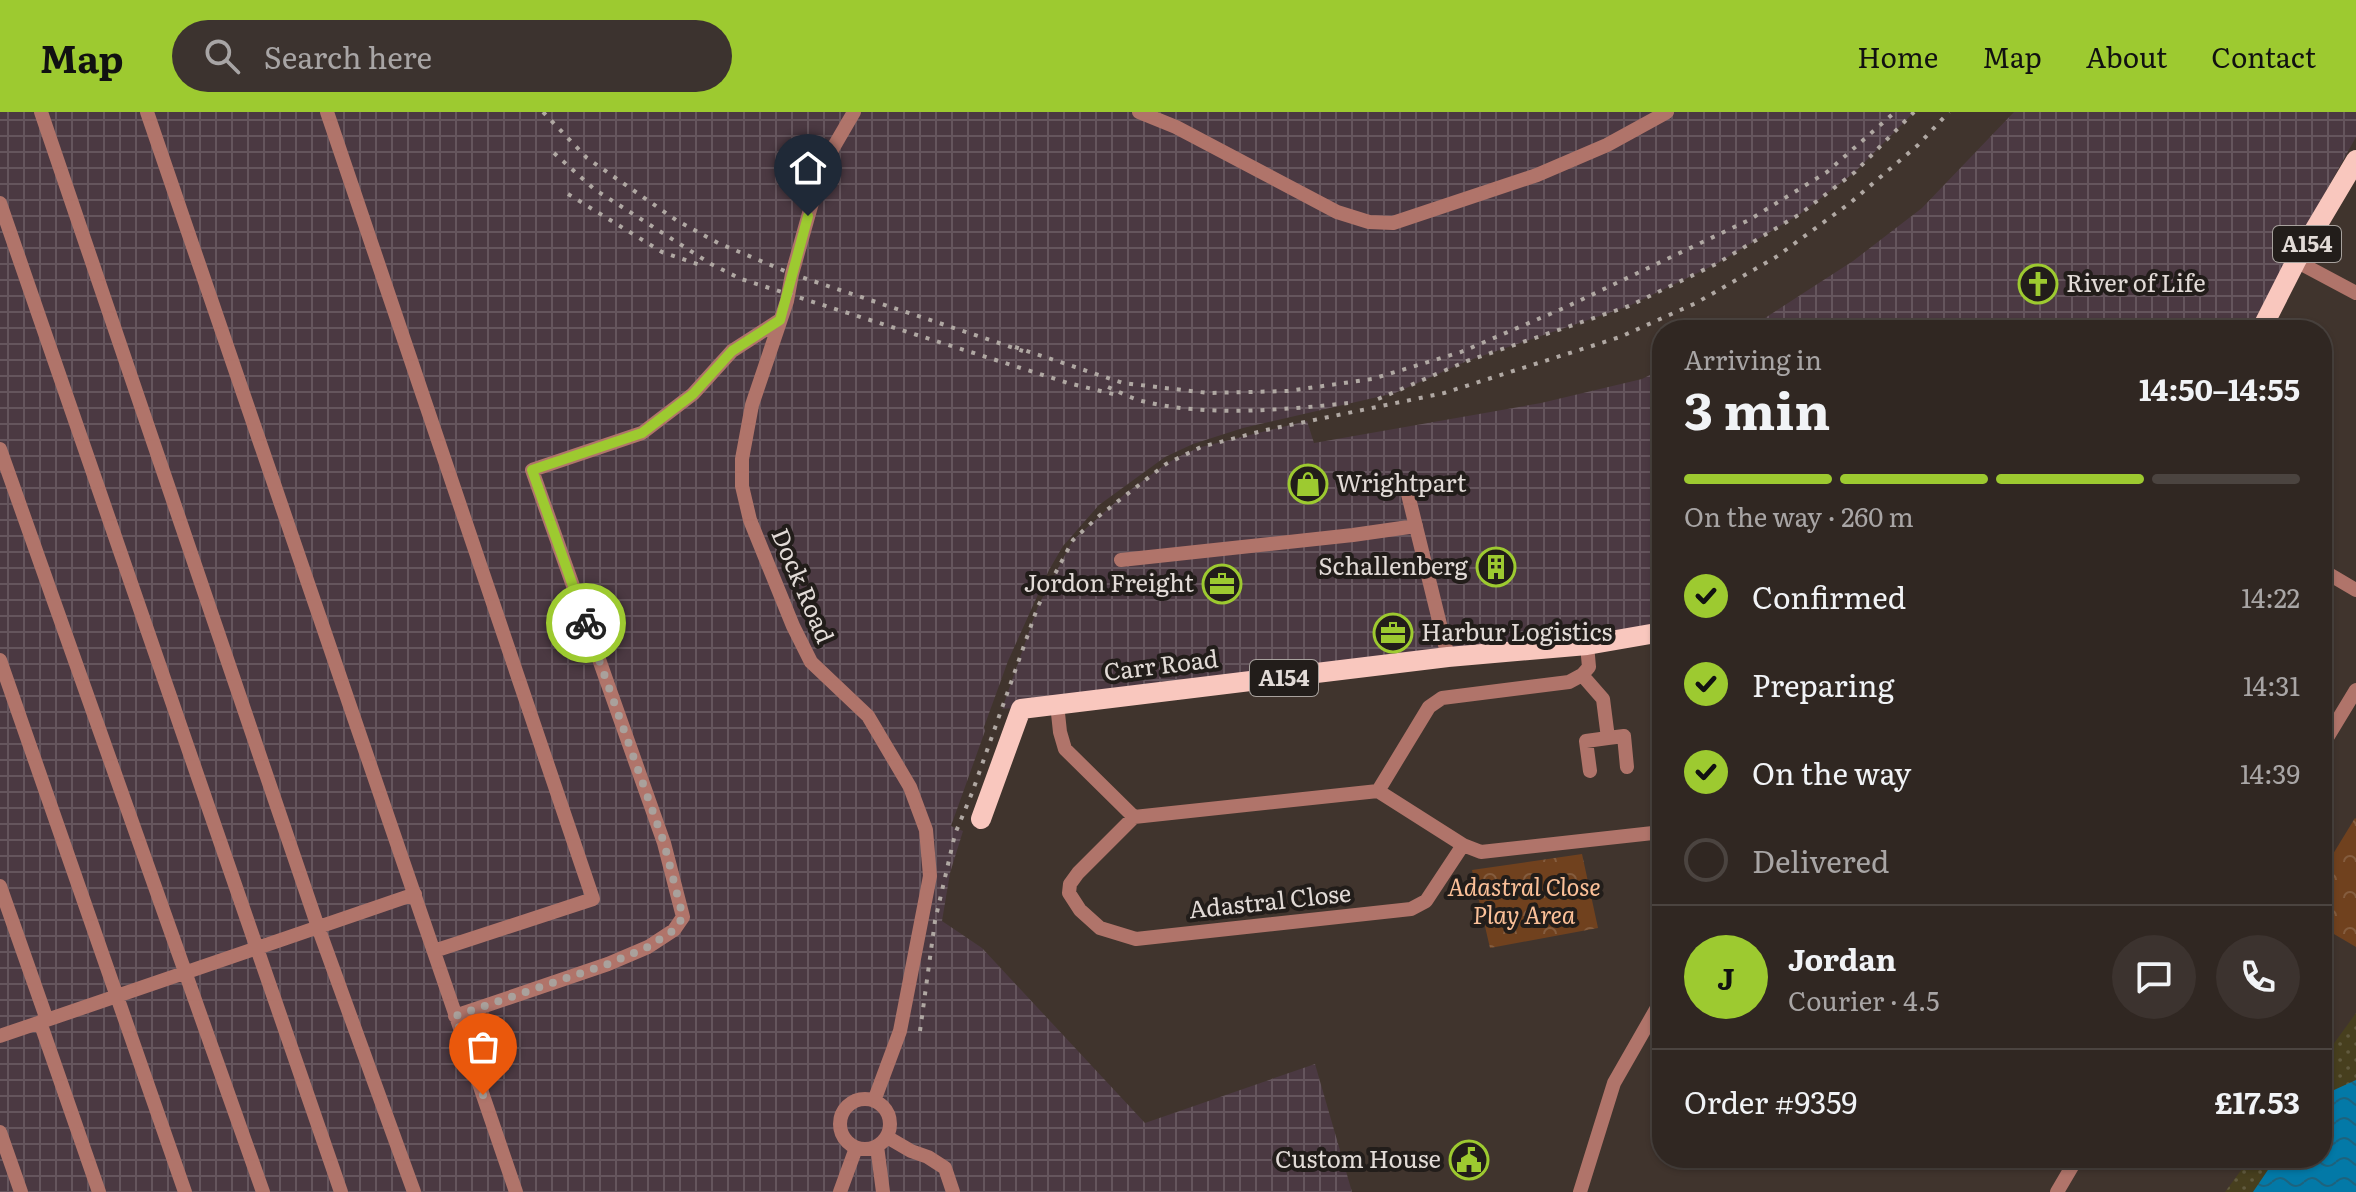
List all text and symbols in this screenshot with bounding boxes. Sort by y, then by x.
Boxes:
search box [172,20,732,92]
text: Map [40,28,124,85]
icon: search [200,34,244,78]
text: Search here [264,34,432,78]
text: Home [1857,35,1938,77]
text: Map [1982,35,2042,77]
text: About [2086,35,2167,77]
text: Contact [2211,35,2316,77]
pin [774,134,842,216]
icon: home [786,146,830,190]
road number: A154 [2273,226,2341,262]
church icon: River of Life [2017,263,2059,305]
place label: River of Life [2066,264,2206,299]
text: Arriving in [1684,339,1822,378]
text: 14:50–14:55 [2139,366,2300,410]
text: 3 min [1684,369,1830,446]
shop icon: Wrightpart [1287,463,1329,505]
place label: Wrightpart [1336,464,1467,499]
text: On the way · 260 m [1684,496,1914,535]
street label: Dock Road [764,522,844,648]
building icon: Schallenberg [1475,546,1517,588]
place label: Schallenberg [1318,547,1469,582]
office icon: Jordon Freight [1201,563,1243,605]
place label: Jordon Freight [1024,564,1194,599]
icon: check [1684,574,1728,618]
text: Confirmed [1752,574,1906,618]
text: 14:22 [2241,577,2300,616]
courier [546,583,626,663]
icon: bike [564,601,608,645]
office icon: Harbur Logistics [1372,612,1414,654]
place label: Harbur Logistics [1421,613,1613,648]
street label: Carr Road [1102,639,1220,688]
road number: A154 [1250,660,1318,696]
icon: check [1684,662,1728,706]
text: Preparing [1752,662,1894,706]
text: 14:31 [2243,665,2300,704]
icon: check [1684,750,1728,794]
text: On the way [1752,750,1911,794]
text: 14:39 [2240,753,2300,792]
text: Delivered [1752,838,1889,882]
park label: Adastral Close Play Area [1447,868,1601,931]
street label: Adastral Close [1187,874,1353,925]
button: chat [2112,935,2196,1019]
button: phone [2216,935,2300,1019]
text: Jordan [1788,936,1896,980]
text: J [1717,955,1735,999]
text: Courier · 4.5 [1788,980,1940,1019]
pin [449,1013,517,1095]
icon: bag [461,1025,505,1069]
text: Order #9359 [1684,1079,1857,1123]
text: £17.53 [2215,1079,2300,1123]
public building icon: Custom House [1448,1139,1490,1181]
place label: Custom House [1275,1140,1441,1175]

